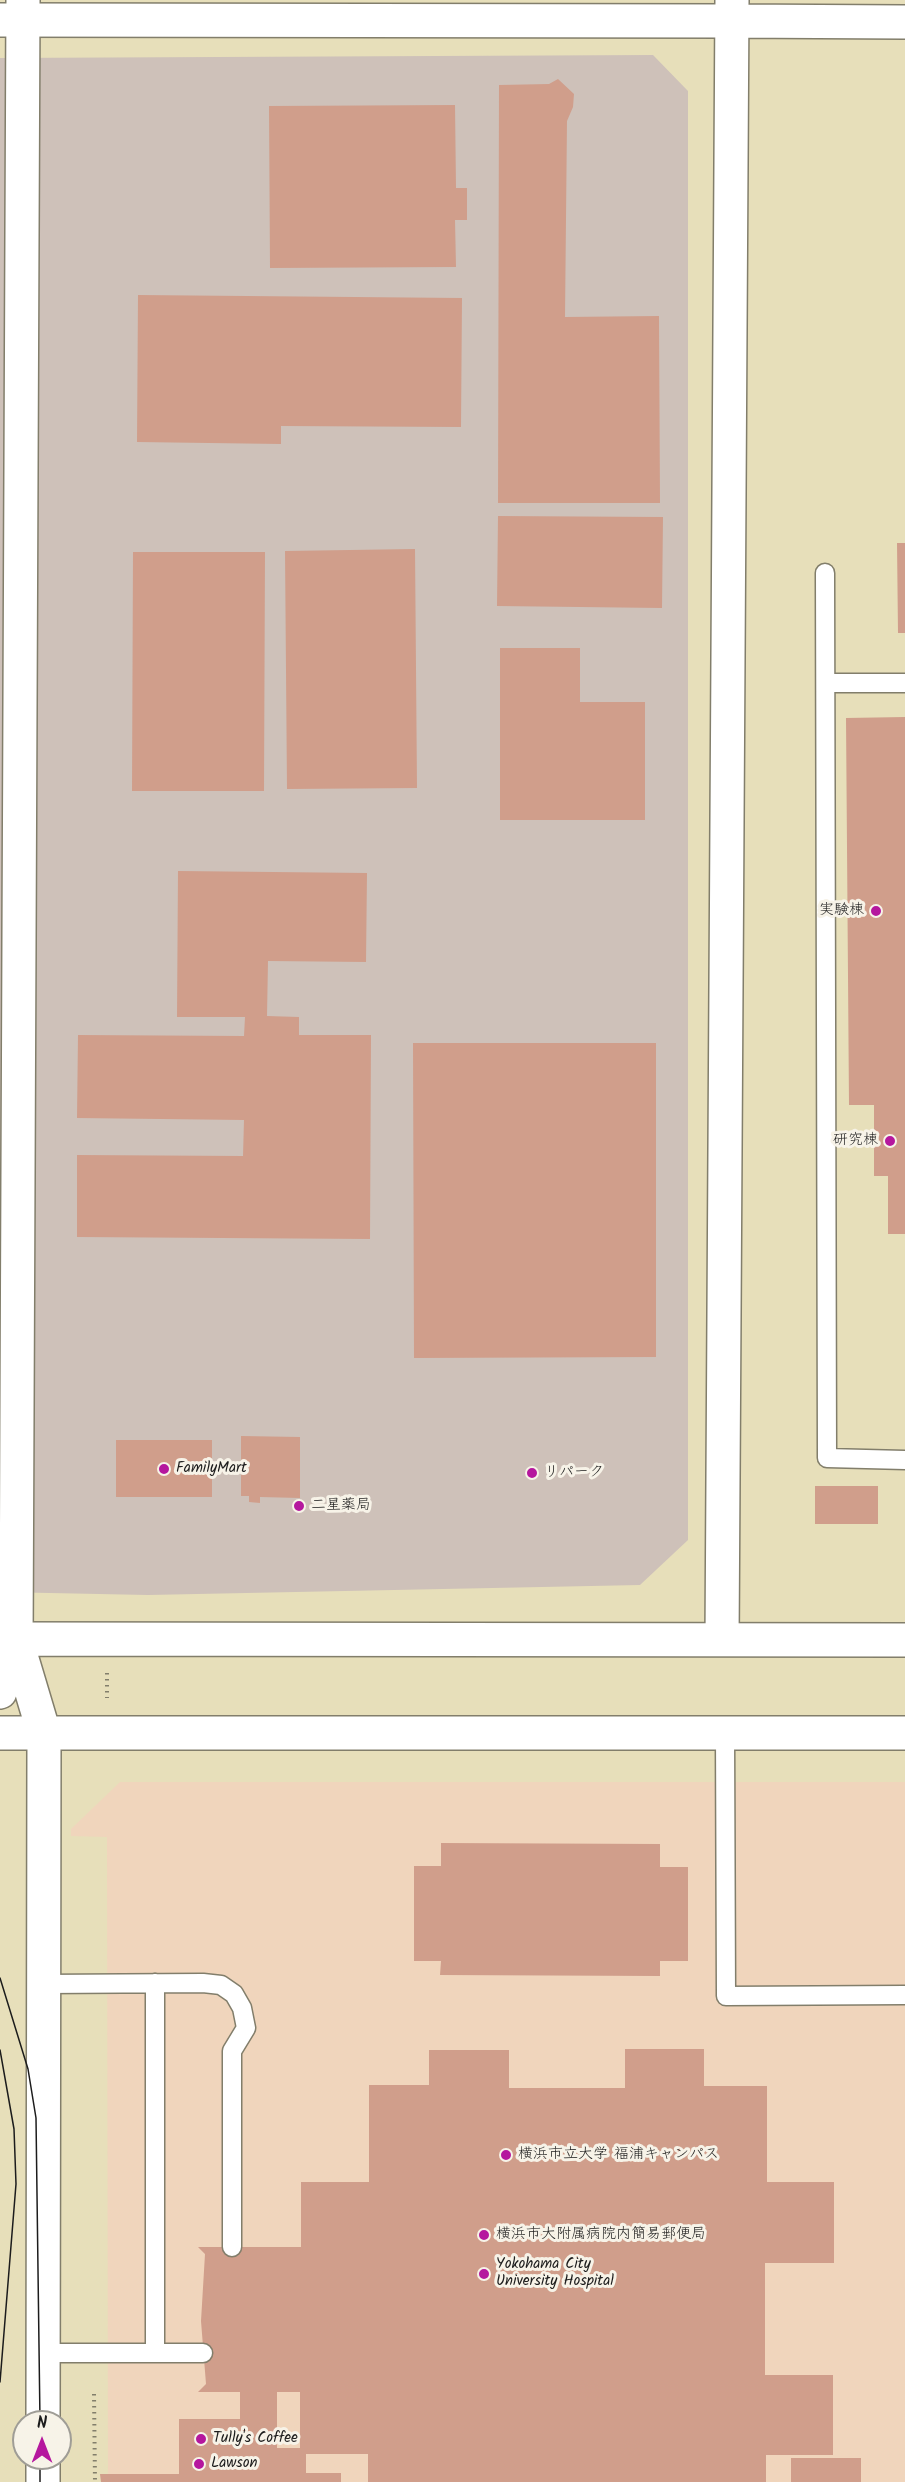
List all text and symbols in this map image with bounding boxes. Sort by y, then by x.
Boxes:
place label: 実験棟 [819,902,864,920]
marker: 実験棟 [869,904,883,918]
place label: 研究棟 [833,1132,878,1150]
marker: 研究棟 [883,1134,897,1148]
place label: FamilyMart [176,1460,247,1478]
marker: FamilyMart [157,1462,171,1476]
place label: リパーク [544,1464,604,1482]
marker: リパーク [525,1466,539,1480]
place label: 二星薬局 [311,1497,371,1515]
marker: 二星薬局 [292,1499,306,1513]
place label: 横浜市立大学 福浦キャンパス [518,2146,719,2164]
marker: 横浜市立大学 福浦キャンパス [499,2148,513,2162]
place label: 横浜市大附属病院内簡易郵便局 [496,2226,706,2244]
marker: 横浜市大附属病院内簡易郵便局 [477,2228,491,2242]
place label: Yokohama City University Hospital [496,2256,614,2291]
marker: Yokohama City University Hospital [477,2267,491,2281]
north arrow [12,2410,72,2470]
text: N [37,2411,47,2436]
place label: Tully's Coffee [213,2430,298,2448]
marker: Tully's Coffee [194,2432,208,2446]
place label: Lawson [211,2455,257,2473]
marker: Lawson [192,2457,206,2471]

